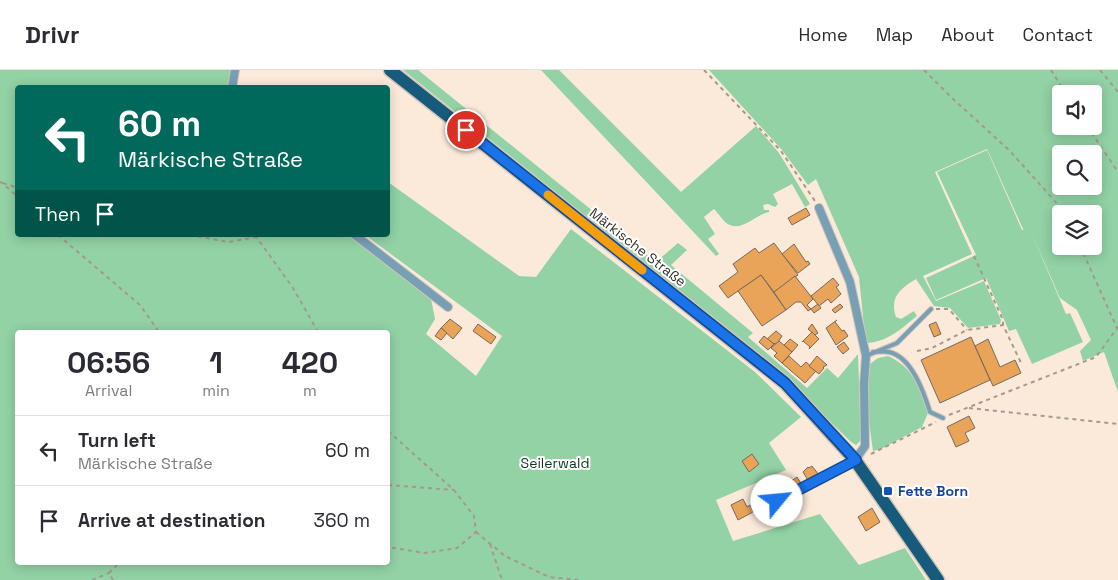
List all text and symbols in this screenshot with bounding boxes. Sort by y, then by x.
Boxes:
text: Drivr [25,19,80,50]
text: Home [799,23,848,46]
text: Map [876,23,913,46]
text: About [941,23,995,46]
text: Contact [1023,23,1093,46]
map controls [1052,85,1102,255]
button: sound [1052,85,1102,135]
text: 60 m [118,102,201,146]
icon: left [35,105,100,170]
pin [445,109,487,151]
icon: arrive [452,116,480,144]
text: Märkische Straße [118,145,303,173]
button: search [1052,145,1102,195]
icon: arrive [91,200,119,228]
text: Then [35,202,81,227]
street label: Märkische Straße [586,204,690,290]
button: layers [1052,205,1102,255]
text: 06:56 [67,343,150,382]
text: 1 [209,343,223,382]
text: 420 [282,343,338,382]
text: Arrival [85,380,132,401]
text: min [202,380,230,401]
text: m [303,380,317,401]
text: Turn left [78,428,156,453]
icon: left [35,437,63,465]
text: 60 m [325,438,370,463]
text: Märkische Straße [78,453,213,474]
park label: Seilerwald [521,454,589,472]
position arrow [750,474,802,526]
place label: Fette Born [898,482,968,500]
marker: Fette Born [882,485,894,497]
icon: arrive [35,507,63,535]
text: Arrive at destination [78,508,266,533]
text: 360 m [313,508,370,533]

